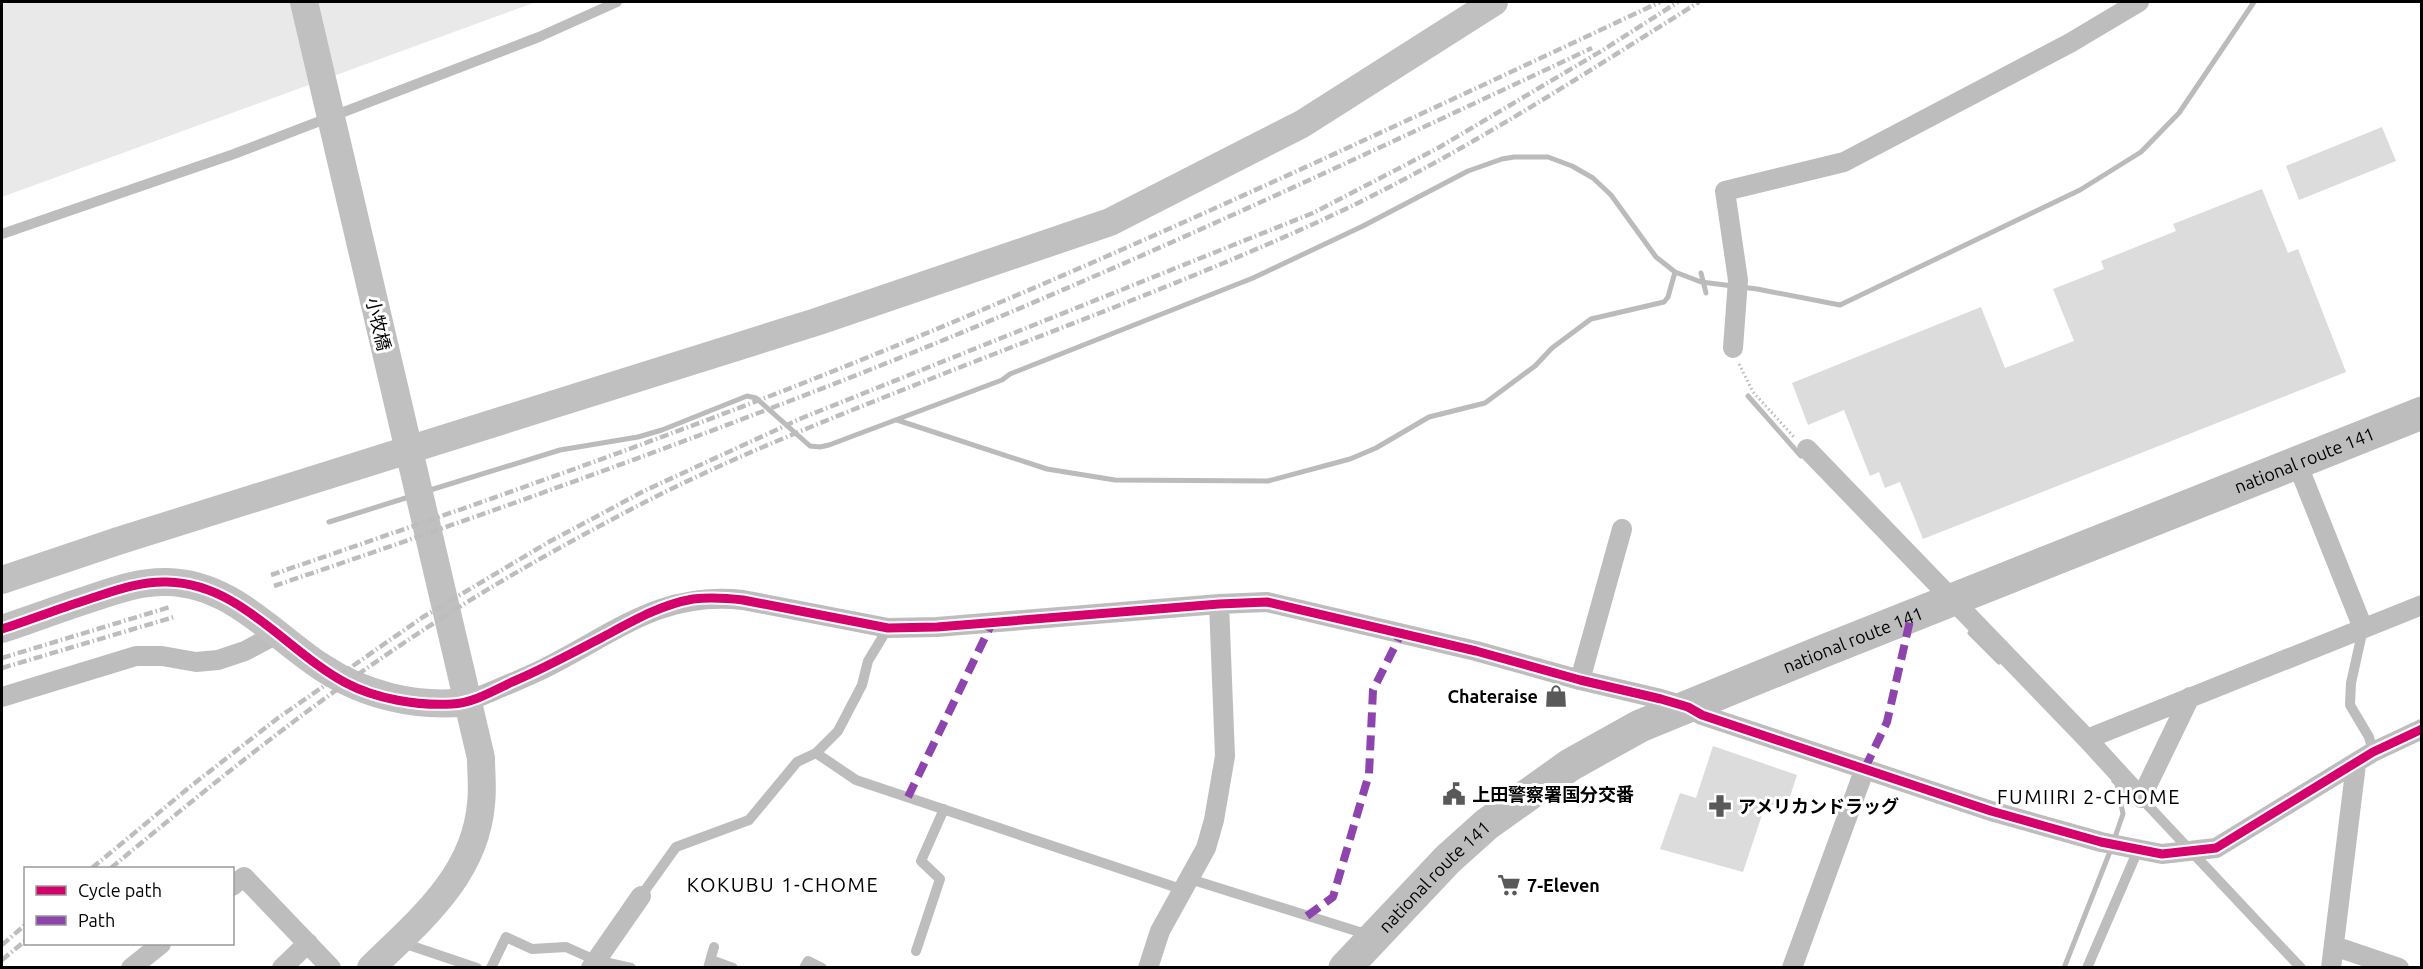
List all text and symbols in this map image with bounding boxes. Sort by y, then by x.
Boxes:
street label: 小牧橋 [363,295,395,353]
street label: national route 141 [2231,423,2377,497]
street label: national route 141 [1780,603,1926,677]
shop icon: Chateraise [1543,683,1569,709]
place label: Chateraise [1447,686,1538,706]
public building icon: 上田警察署国分交番 [1441,781,1467,807]
place label: 上田警察署国分交番 [1472,784,1634,804]
district label: FUMIIRI 2-CHOME [1997,785,2181,808]
pharmacy icon: アメリカンドラッグ [1707,793,1733,819]
place label: アメリカンドラッグ [1738,796,1899,816]
street label: national route 141 [1374,816,1494,936]
legend [24,867,234,945]
supermarket icon: 7-Eleven [1496,872,1522,898]
district label: KOKUBU 1-CHOME [687,873,879,896]
place label: 7-Eleven [1527,875,1600,895]
text: Cycle path [78,880,162,900]
text: Path [78,910,115,930]

